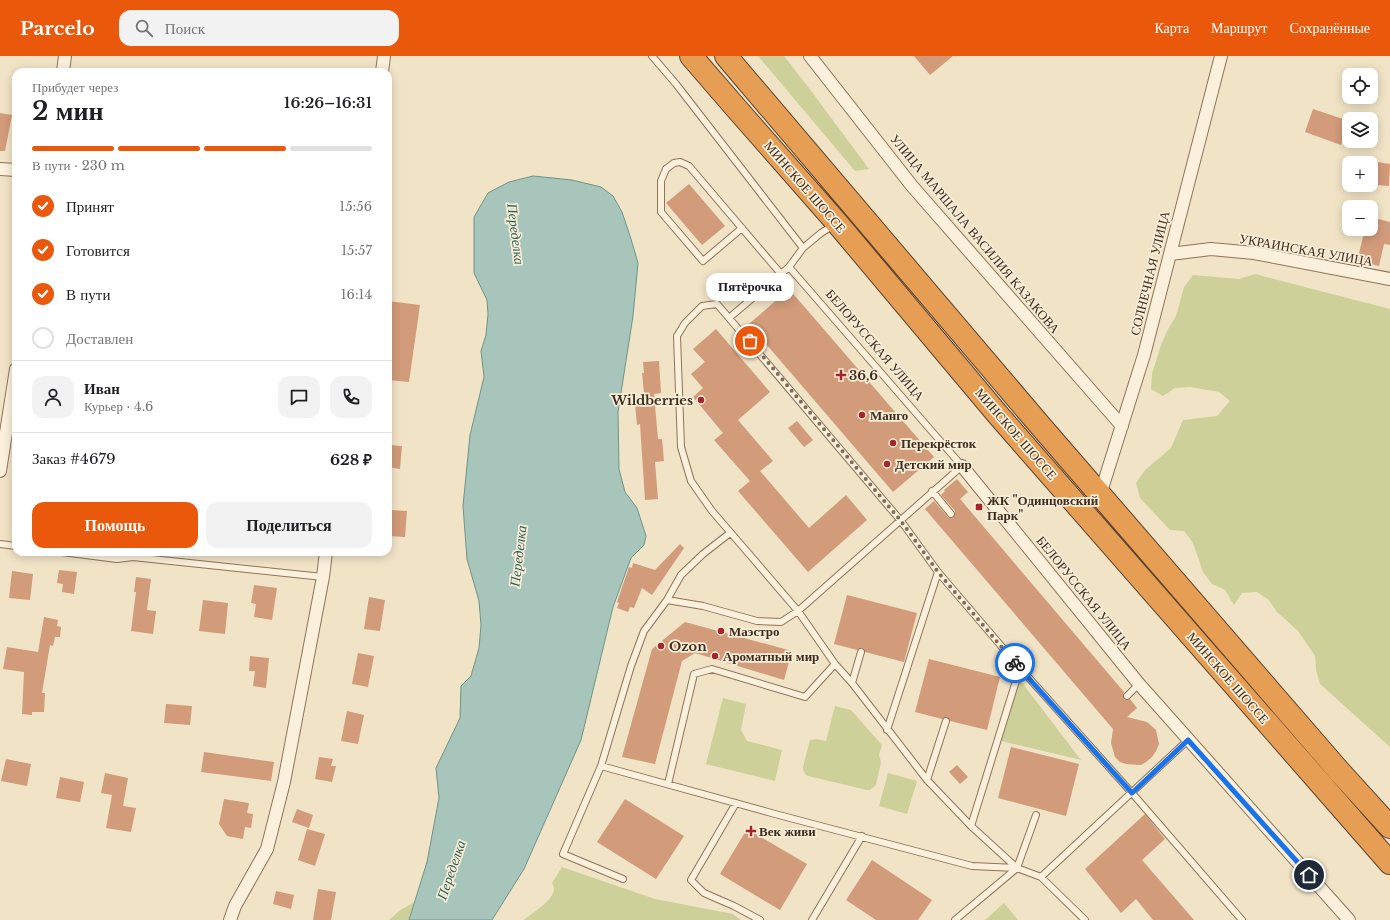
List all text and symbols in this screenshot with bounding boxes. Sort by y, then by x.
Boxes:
search box [119,10,399,46]
text: Parcelo [20,17,95,40]
icon: search [133,17,155,39]
text: Поиск [165,19,205,38]
text: Карта [1154,19,1189,37]
text: Маршрут [1211,19,1267,37]
text: Сохранённые [1289,19,1370,37]
map controls [1342,68,1378,236]
button: locate [1342,68,1378,104]
text: Прибудет через [32,79,118,96]
text: 16:26–16:31 [284,93,372,112]
text: 2 мин [32,95,103,127]
button: layers [1342,112,1378,148]
street label: УЛИЦА МАРШАЛА ВАСИЛИЯ КАЗАКОВА [887,131,1064,338]
street label: МИНСКОЕ ШОССЕ [760,138,850,237]
button: + [1342,156,1378,192]
text: В пути · 230 m [32,157,125,174]
icon: check [32,195,54,217]
text: Принят [66,197,114,216]
text: 15:56 [339,198,372,215]
button: − [1342,200,1378,236]
water label: Переделка [503,201,529,266]
street label: СОЛНЕЧНАЯ УЛИЦА [1126,208,1174,337]
street label: УКРАИНСКАЯ УЛИЦА [1238,230,1375,270]
icon: check [32,239,54,261]
text: Готовится [66,241,130,260]
text: 15:57 [341,242,372,259]
callout: Пятёрочка [706,273,794,301]
text: Пятёрочка [718,278,782,295]
icon: check [32,283,54,305]
text: В пути [66,285,110,304]
text: 16:14 [341,286,372,303]
street label: БЕЛОРУССКАЯ УЛИЦА [822,286,928,405]
pin [733,324,767,358]
text: Доставлен [66,329,133,348]
icon: bag [739,330,761,352]
place label: 36,6 [849,367,878,384]
marker: 36,6 [836,370,846,380]
button: person [32,376,74,418]
button: chat [278,376,320,418]
button: phone [330,376,372,418]
text: Иван [84,379,120,398]
street label: МИНСКОЕ ШОССЕ [971,385,1061,484]
place label: Wildberries [610,392,693,409]
marker: Wildberries [696,395,706,405]
text: Курьер · 4.6 [84,398,153,415]
place label: Манго [870,407,908,424]
marker: Манго [857,410,867,420]
place label: Перекрёсток [901,435,977,452]
marker: Перекрёсток [888,438,898,448]
text: Заказ #4679 [32,449,116,468]
text: 628 ₽ [330,450,372,469]
place label: Детский мир [895,456,972,473]
marker: Детский мир [882,459,892,469]
place label: ЖК "Одинцовский Парк" [987,492,1099,524]
button: Помощь [32,502,198,548]
button: Поделиться [206,502,372,548]
marker: ЖК "Одинцовский Парк" [974,502,984,512]
water label: Переделка [505,524,531,589]
street label: БЕЛОРУССКАЯ УЛИЦА [1033,532,1136,654]
place label: Маэстро [729,623,779,640]
marker: Маэстро [716,626,726,636]
street label: МИНСКОЕ ШОССЕ [1183,629,1273,728]
place label: Ozon [669,638,707,655]
marker: Ozon [656,641,666,651]
courier [995,643,1035,683]
place label: Ароматный мир [723,648,819,665]
marker: Ароматный мир [710,651,720,661]
icon: bike [1004,652,1026,674]
place label: Век живи [759,823,816,840]
marker: Век живи [746,826,756,836]
water label: Переделка [432,838,470,903]
pin [1292,858,1326,892]
icon: home [1298,864,1320,886]

